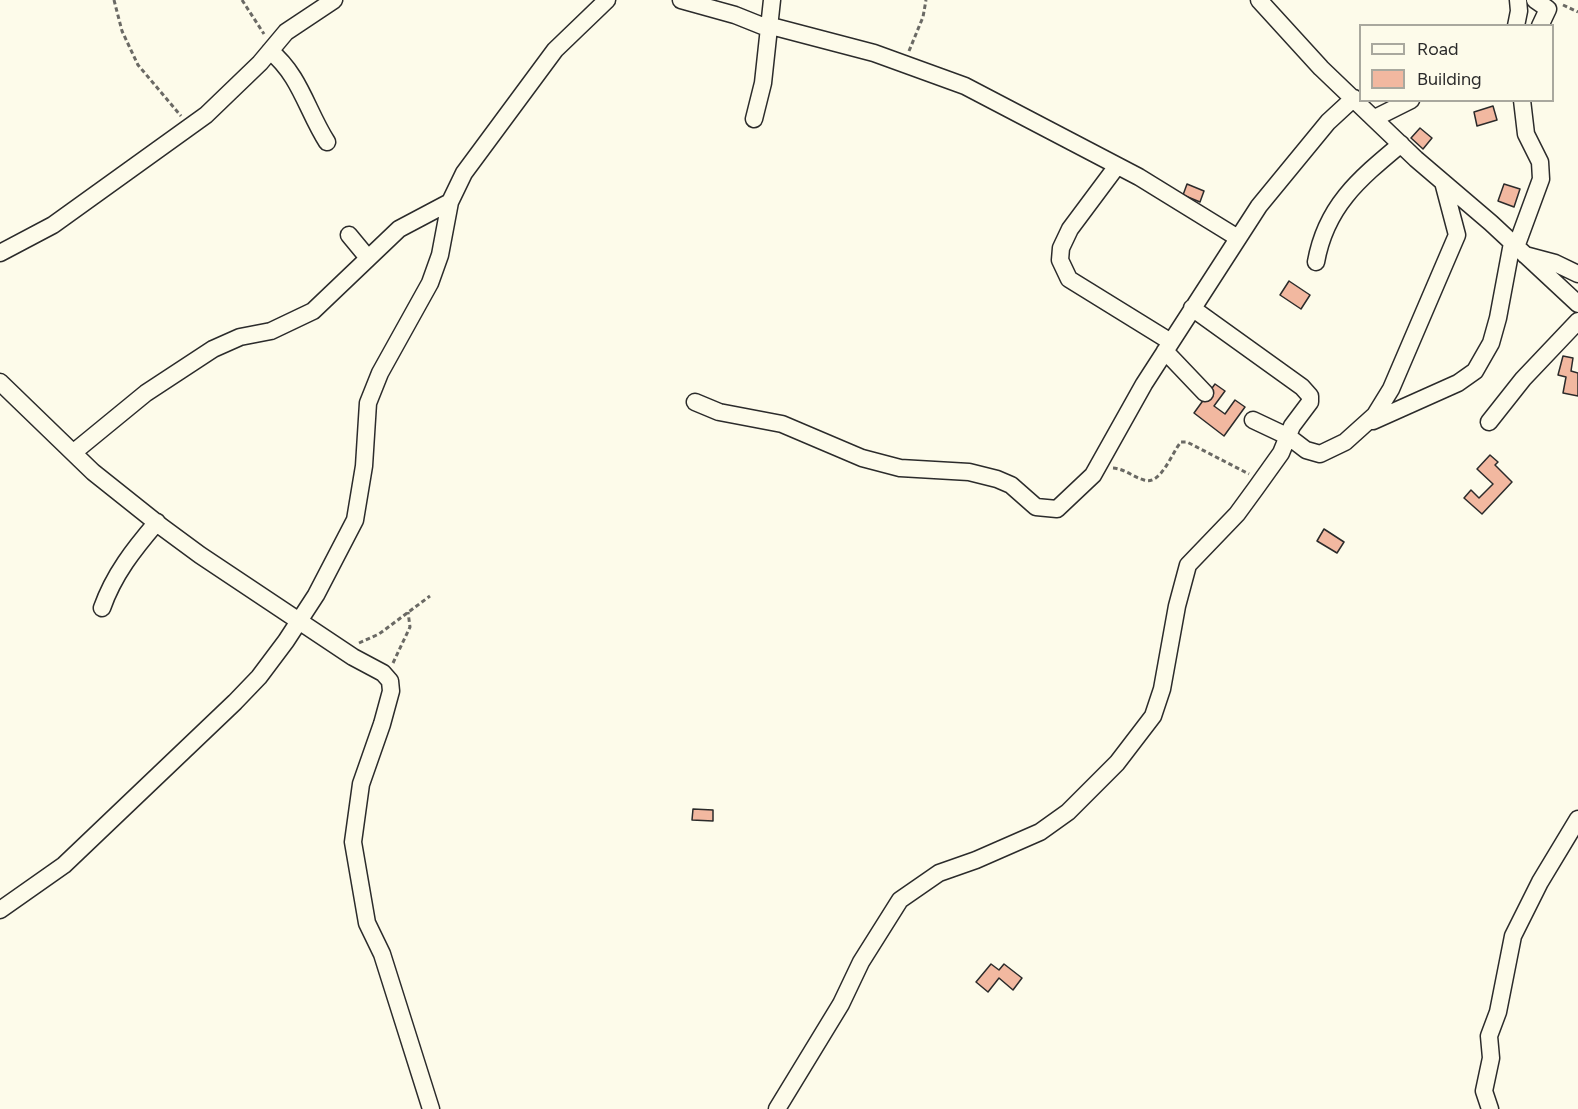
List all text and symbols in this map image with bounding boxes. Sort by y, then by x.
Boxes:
legend [1359,24,1554,102]
text: Road [1417,38,1458,60]
text: Building [1417,68,1482,90]

